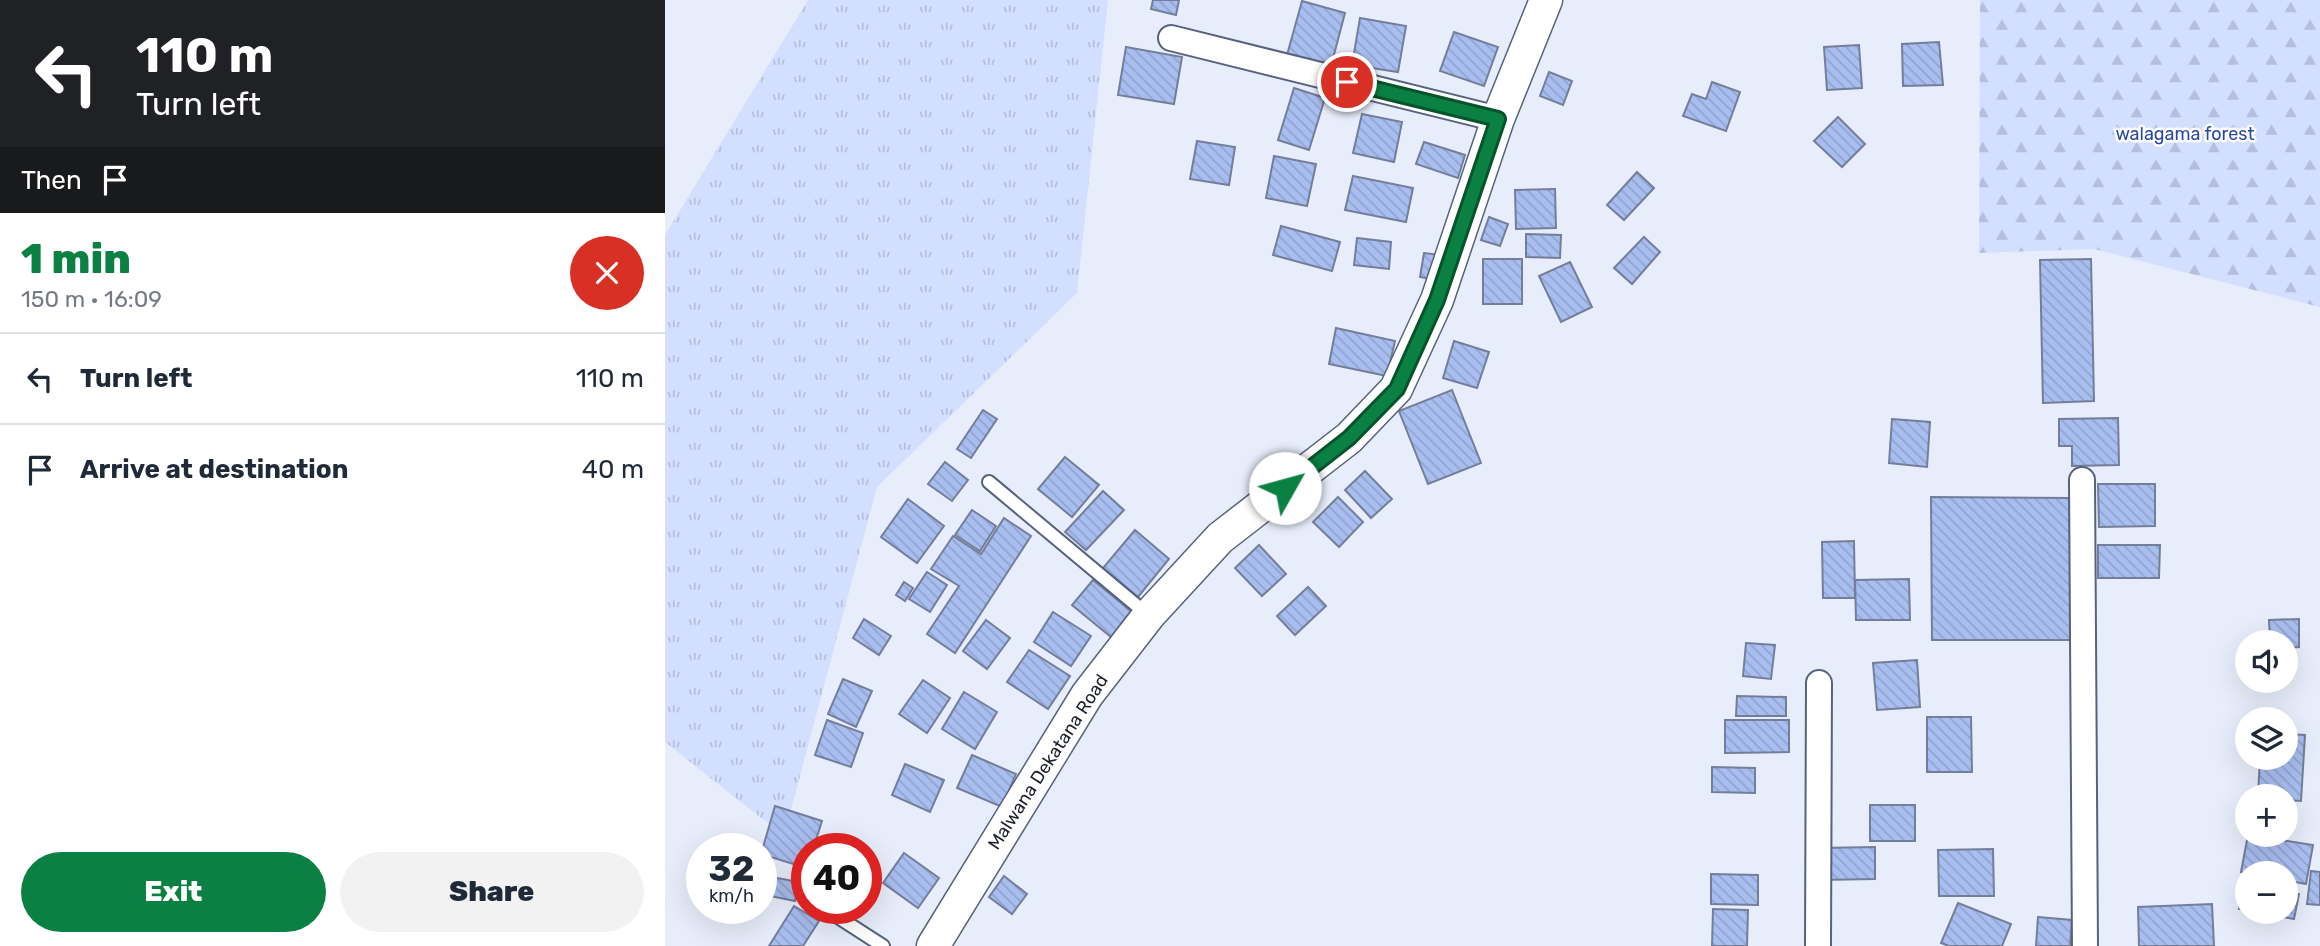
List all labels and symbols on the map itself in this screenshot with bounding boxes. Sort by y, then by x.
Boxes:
pin [1317,52,1377,112]
park label: walagama forest [2115,123,2255,145]
position arrow [1248,451,1322,525]
street label: Malwana Dekatana Road [983,670,1113,854]
speed limit sign: 40 [791,833,882,924]

